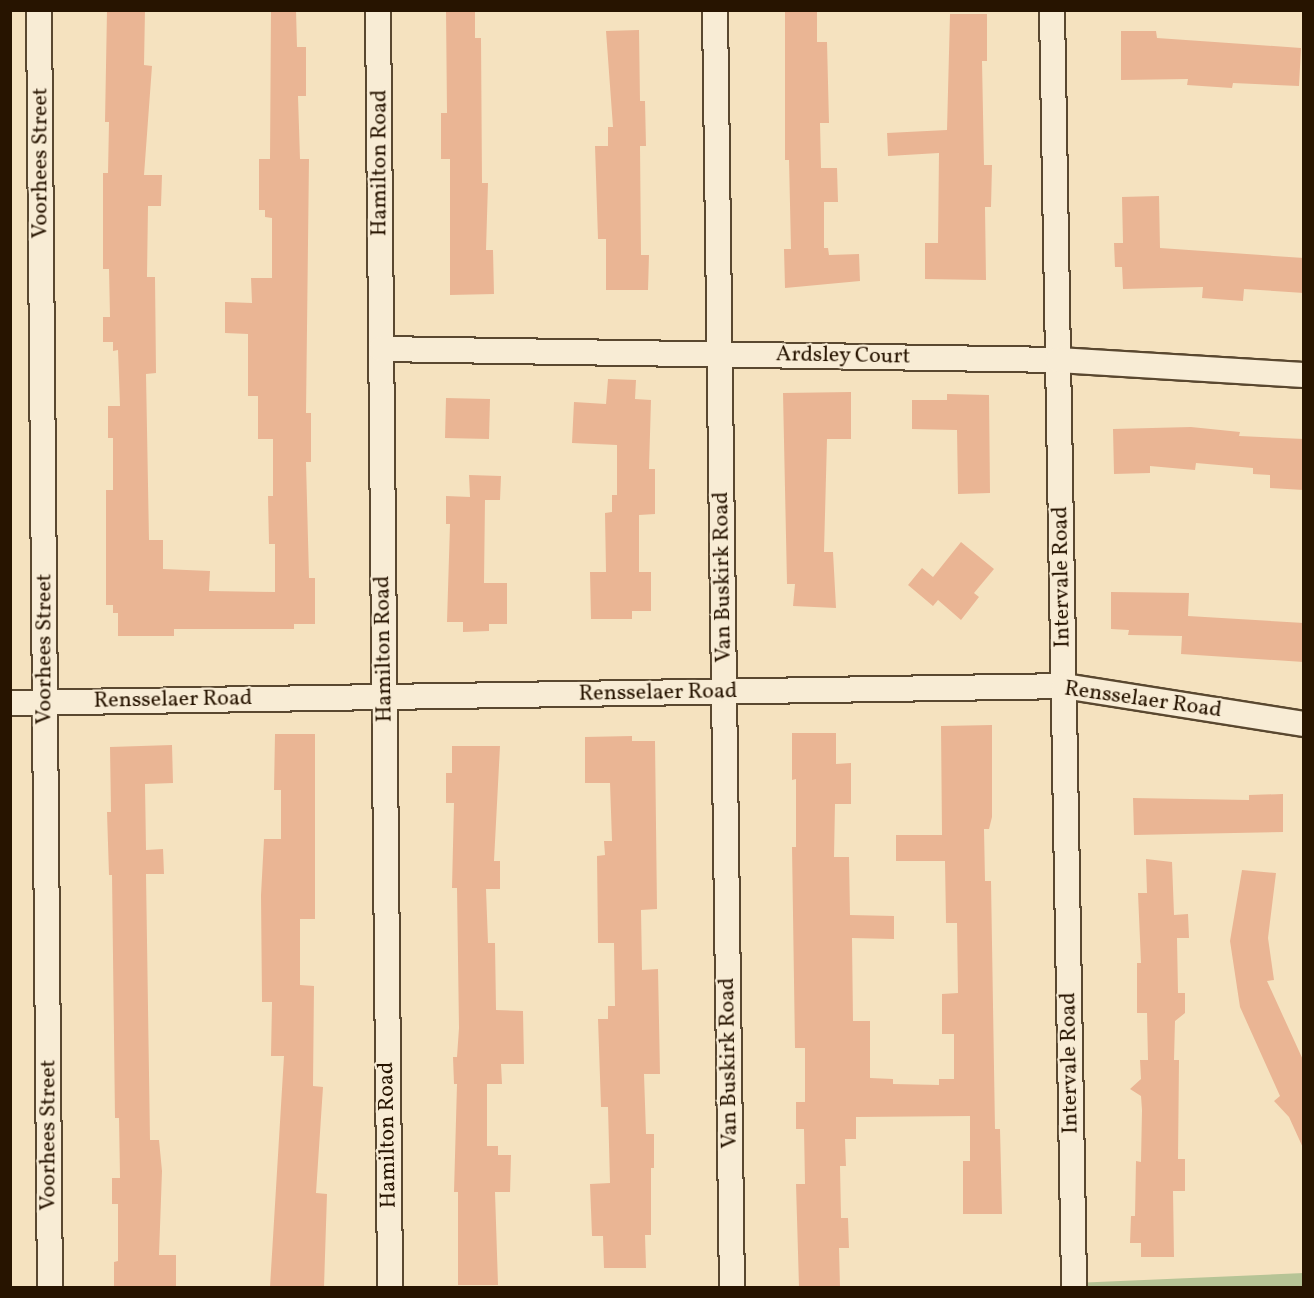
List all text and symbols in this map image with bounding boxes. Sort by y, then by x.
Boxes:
street label: Voorhees Street [28,87,54,239]
street label: Hamilton Road [367,90,393,236]
street label: Ardsley Court [775,342,911,370]
street label: Van Buskirk Road [708,491,738,663]
street label: Intervale Road [1048,506,1076,648]
street label: Voorhees Street [32,573,58,725]
street label: Hamilton Road [370,575,398,723]
street label: Rensselaer Road [1063,676,1223,724]
street label: Rensselaer Road [578,678,738,708]
street label: Rensselaer Road [93,685,253,715]
street label: Van Buskirk Road [714,977,744,1149]
street label: Intervale Road [1056,992,1084,1134]
street label: Voorhees Street [36,1059,62,1211]
street label: Hamilton Road [374,1061,402,1209]

